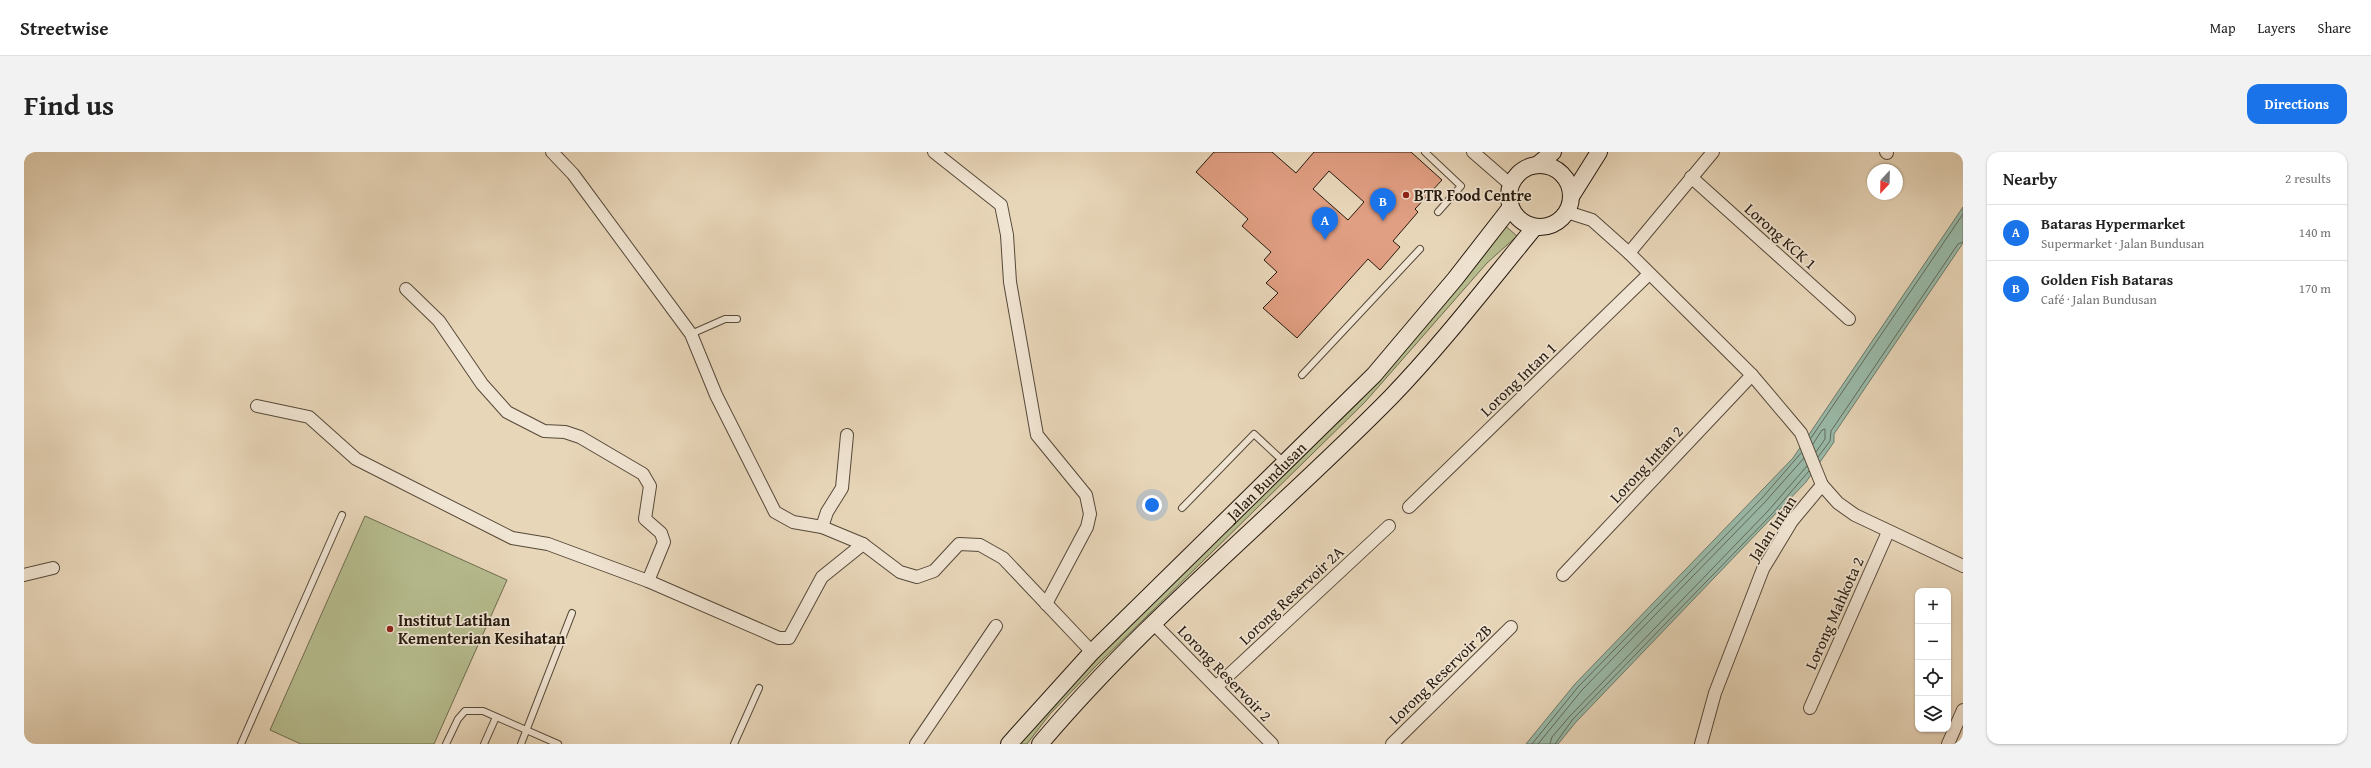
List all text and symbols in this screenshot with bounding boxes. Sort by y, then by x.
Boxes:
text: Streetwise [20,14,109,42]
text: Map [2210,18,2236,38]
text: Layers [2258,18,2296,38]
text: Share [2318,18,2351,38]
text: Find us [24,84,114,125]
button: Directions [2247,84,2347,124]
north arrow [1867,164,1903,200]
text: Nearby [2003,166,2057,191]
text: 2 results [2285,169,2331,188]
place label: BTR Food Centre [1414,183,1532,207]
pin: B [1370,188,1396,221]
marker: BTR Food Centre [1401,190,1411,200]
street label: Lorong KCK 1 [1740,197,1822,275]
pin: A [1312,207,1338,240]
text: Bataras Hypermarket [2041,213,2185,234]
text: A [2012,223,2020,242]
text: 140 m [2299,223,2331,242]
text: Supermarket · Jalan Bundusan [2041,234,2204,253]
text: Golden Fish Bataras [2041,269,2173,290]
text: B [2012,279,2020,298]
text: 170 m [2299,279,2331,298]
text: Café · Jalan Bundusan [2041,290,2157,309]
street label: Lorong Intan 1 [1474,336,1562,422]
street label: Lorong Intan 2 [1604,420,1688,508]
street label: Jalan Bundusan [1219,436,1312,527]
street label: Jalan Intan [1741,491,1802,567]
your location [1142,495,1162,515]
street label: Lorong Reservoir 2A [1233,540,1349,650]
street label: Lorong Mahkota 2 [1798,553,1870,673]
map controls [1915,588,1951,732]
button: + [1915,588,1951,624]
place label: Institut Latihan Kementerian Kesihatan [398,608,566,650]
street label: Lorong Reservoir 2B [1383,618,1497,730]
street label: Lorong Reservoir 2 [1173,619,1277,727]
marker: Institut Latihan Kementerian Kesihatan [385,624,395,634]
button: − [1915,624,1951,660]
button: locate [1915,660,1951,696]
button: layers [1915,696,1951,732]

